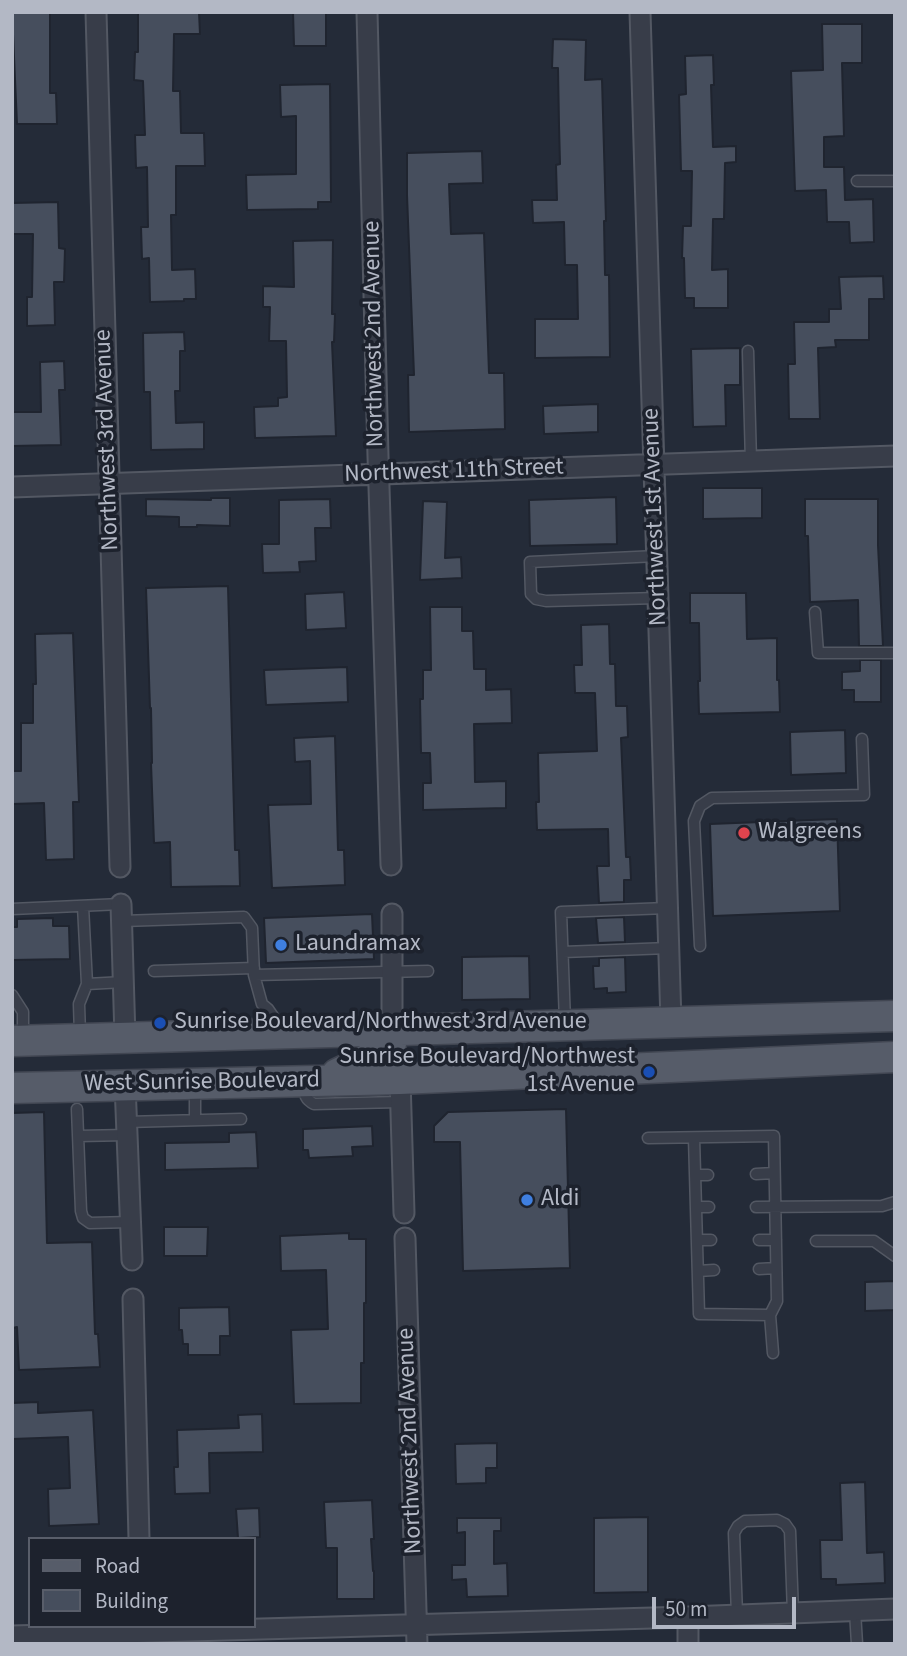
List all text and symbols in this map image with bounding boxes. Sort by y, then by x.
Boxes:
street label: Northwest 2nd Avenue [359,220,391,448]
street label: Northwest 3rd Avenue [90,329,126,551]
street label: Northwest 1st Avenue [638,408,674,626]
street label: Northwest 11th Street [344,454,564,490]
place label: Walgreens [758,819,862,847]
marker: Walgreens [736,825,752,841]
place label: Laundramax [295,931,421,959]
marker: Laundramax [273,937,289,953]
place label: Sunrise Boulevard/Northwest 3rd Avenue [174,1009,587,1037]
marker: Sunrise Boulevard/Northwest 3rd Avenue [152,1015,168,1031]
place label: Sunrise Boulevard/Northwest 1st Avenue [339,1044,635,1100]
marker: Sunrise Boulevard/Northwest 1st Avenue [641,1064,657,1080]
street label: West Sunrise Boulevard [84,1067,320,1099]
place label: Aldi [541,1186,579,1214]
marker: Aldi [519,1192,535,1208]
street label: Northwest 2nd Avenue [393,1327,429,1555]
legend [28,1537,256,1628]
text: Road [95,1551,140,1581]
scale bar [655,1582,799,1626]
text: Building [95,1586,168,1616]
text: 50 m [665,1594,707,1624]

